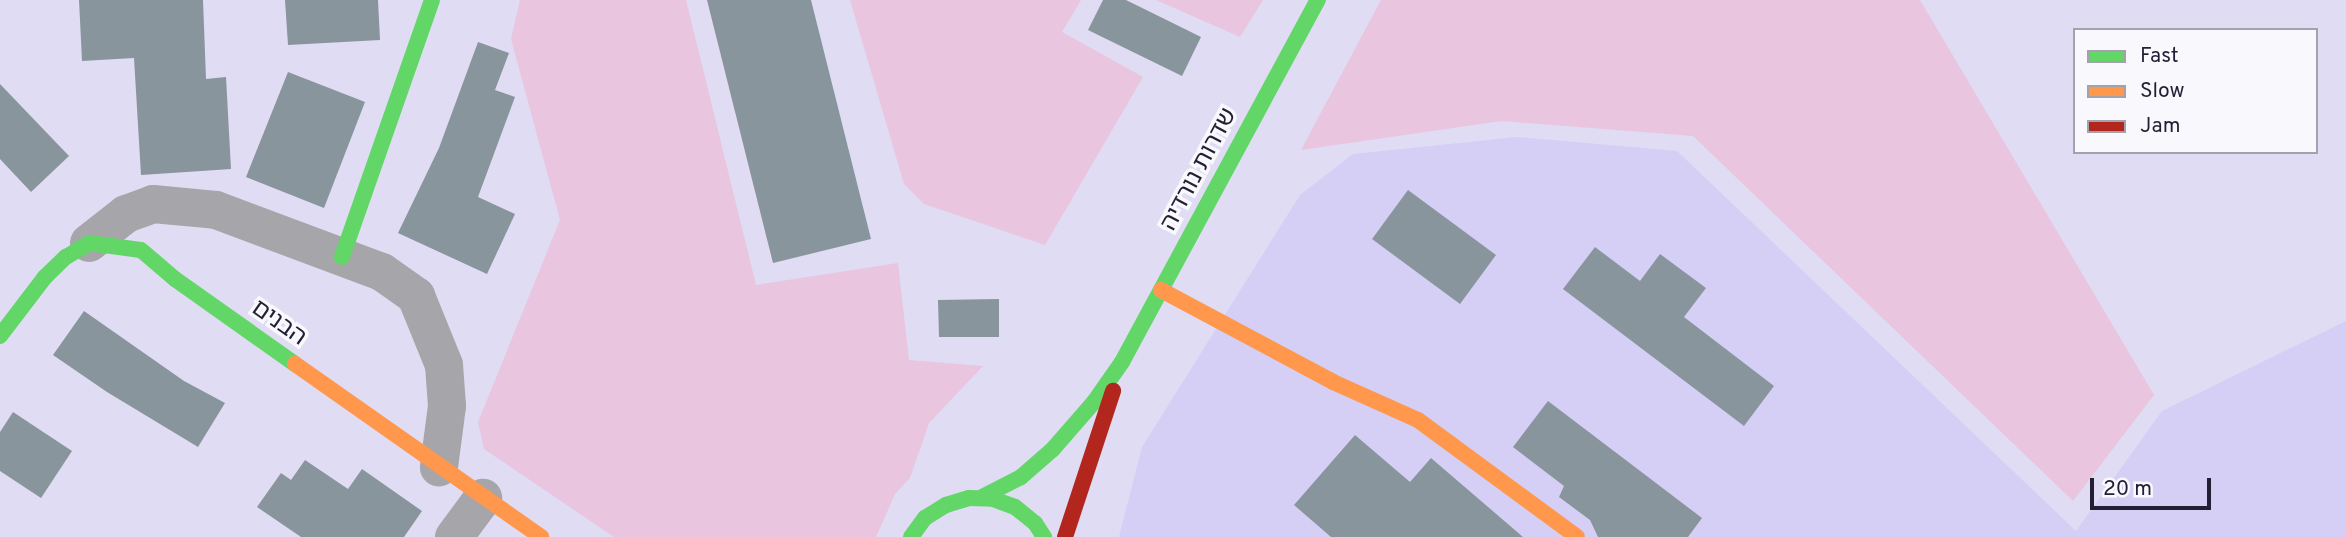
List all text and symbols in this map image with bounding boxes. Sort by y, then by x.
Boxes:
legend [2073,28,2318,154]
text: Fast [2140,43,2179,70]
text: Slow [2140,78,2185,105]
street label: שדרות נורדיה [1156,104,1244,236]
text: Jam [2140,113,2181,140]
street label: הבנים [245,295,311,353]
scale bar [2094,463,2215,507]
text: 20 m [2103,476,2152,503]

